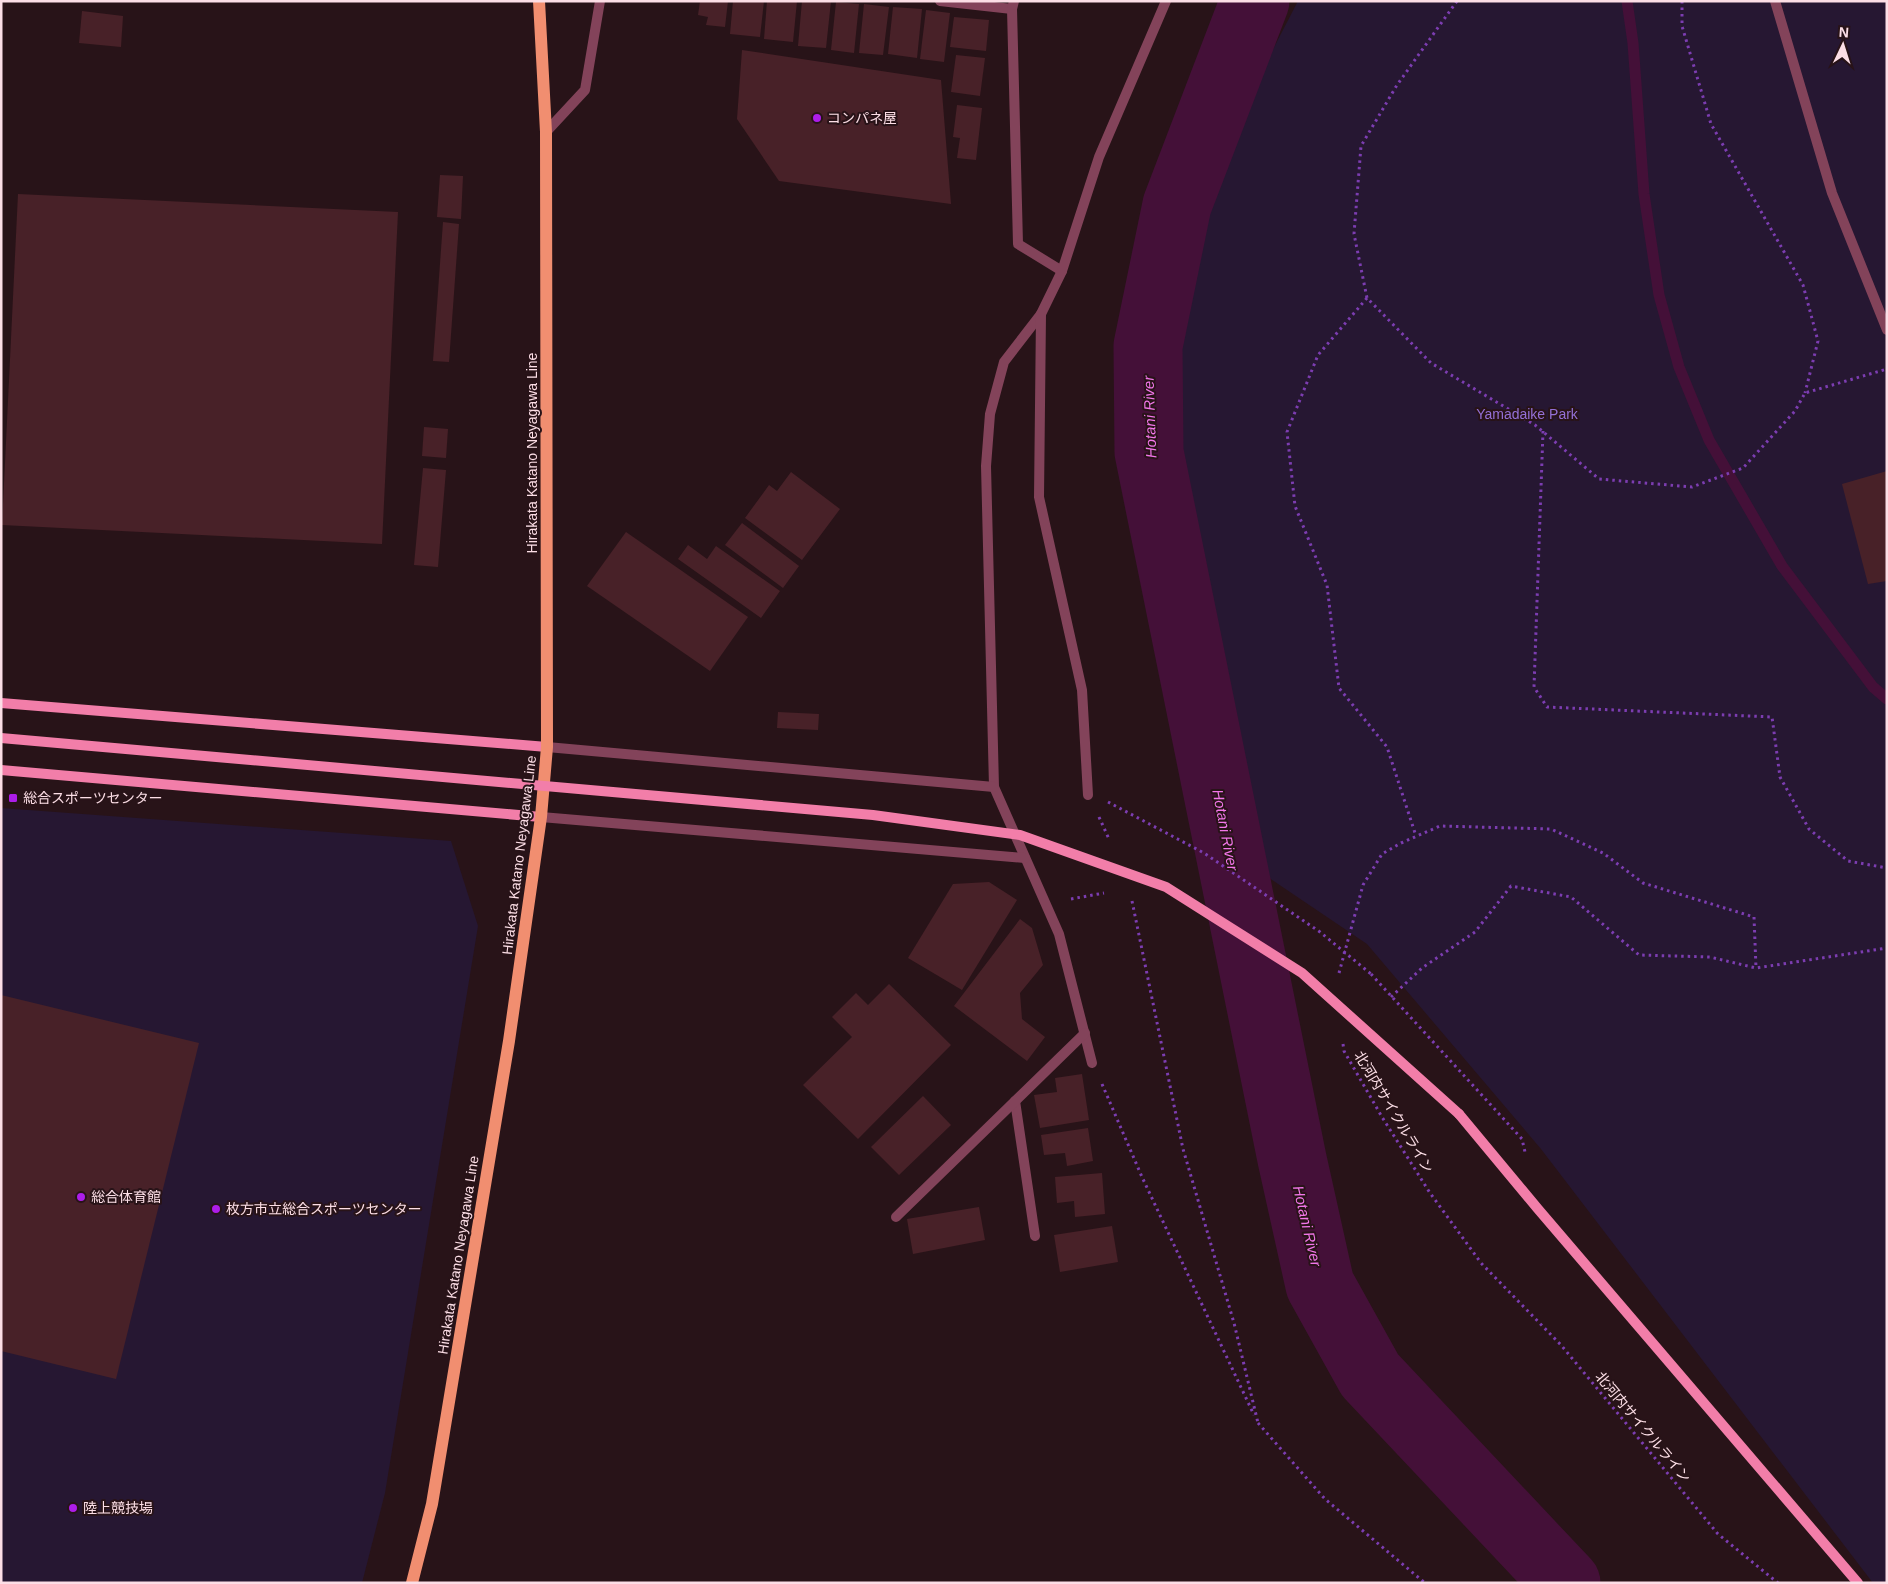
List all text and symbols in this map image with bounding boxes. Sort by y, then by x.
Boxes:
north arrow [1818,20,1868,70]
text: N [1838,24,1850,40]
place label: コンパネ屋 [827,110,897,126]
marker: コンパネ屋 [811,112,823,124]
street label: Hirakata Katano Neyagawa Line [524,352,540,553]
water label: Hotani River [1140,374,1159,459]
park label: Yamadaike Park [1476,406,1579,422]
street label: Hirakata Katano Neyagawa Line [499,754,539,956]
water label: Hotani River [1209,788,1242,873]
place label: 総合スポーツセンター [23,790,163,806]
marker: 総合スポーツセンター [7,792,19,804]
street label: 北河内サイクルライン [1351,1048,1437,1176]
street label: Hirakata Katano Neyagawa Line [434,1154,482,1355]
water label: Hotani River [1290,1184,1325,1269]
place label: 総合体育館 [91,1189,161,1205]
marker: 総合体育館 [75,1191,87,1203]
place label: 枚方市立総合スポーツセンター [226,1201,422,1217]
marker: 枚方市立総合スポーツセンター [210,1203,222,1215]
street label: 北河内サイクルライン [1592,1368,1694,1486]
place label: 陸上競技場 [83,1500,153,1516]
marker: 陸上競技場 [67,1502,79,1514]

